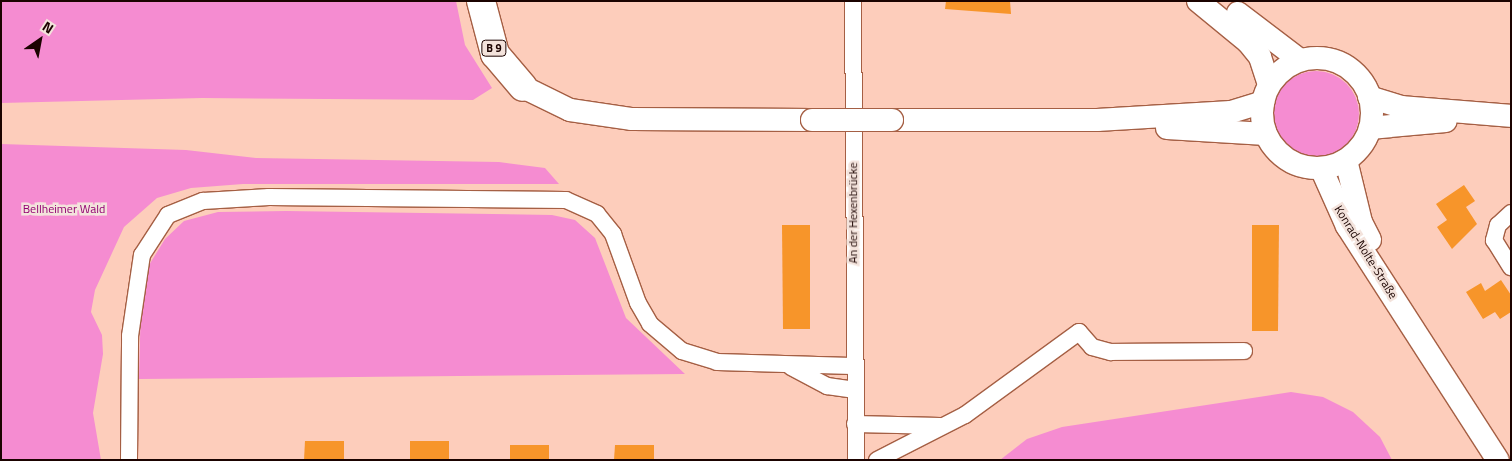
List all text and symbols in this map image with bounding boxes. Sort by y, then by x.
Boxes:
north arrow [15,15,65,65]
text: N [39,16,58,38]
road number: B 9 [480,40,508,56]
street label: An der Hexenbrücke [846,163,860,263]
park label: Bellheimer Wald [23,202,105,216]
street label: Konrad-Nolte-Straße [1331,203,1401,301]

